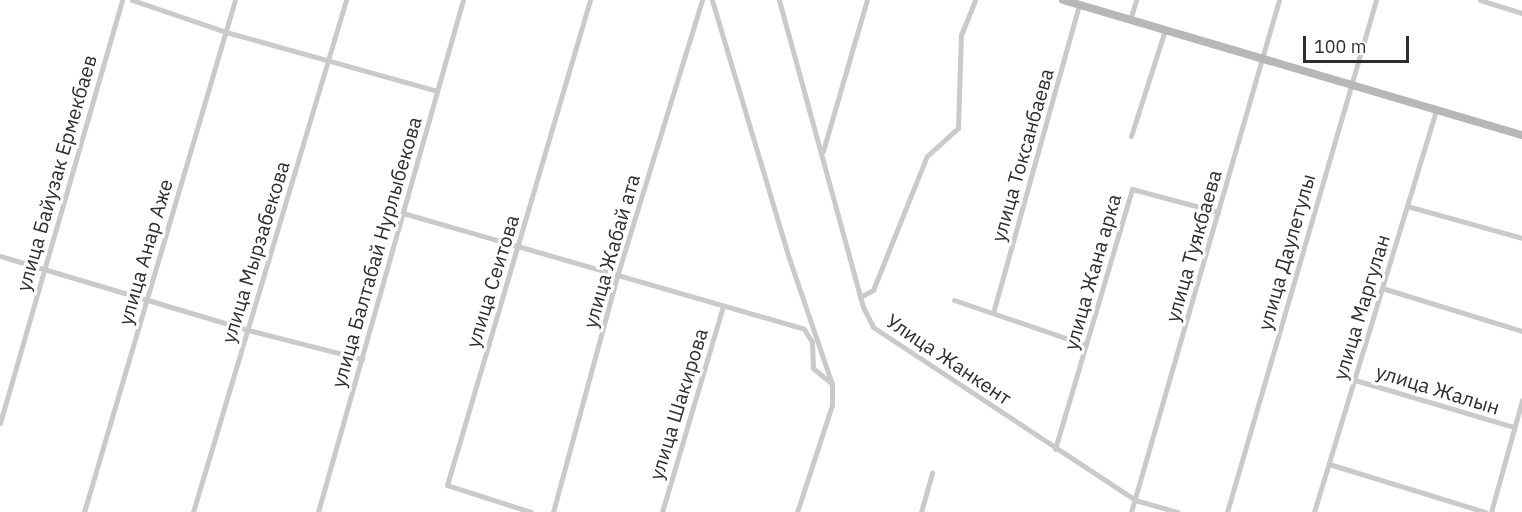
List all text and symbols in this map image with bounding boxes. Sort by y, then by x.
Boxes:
scale bar [1306,24,1412,62]
text: 100 m [1314,35,1366,58]
street label: улица Байузак Ермекбаев [11,52,101,294]
street label: улица Токсанбаева [986,66,1058,244]
street label: улица Балтабай Нурлыбекова [326,114,426,390]
street label: улица Мырзабекова [216,158,294,346]
street label: улица Туякбаева [1160,167,1226,325]
street label: улица Жабай ата [578,171,644,331]
street label: улица Даулетулы [1252,171,1320,333]
street label: улица Анар Аже [113,176,177,328]
street label: улица Жана арка [1058,191,1126,353]
street label: улица Сеитова [460,212,524,350]
street label: улица Маргулан [1327,231,1395,383]
street label: Улица Жанкент [882,308,1016,410]
street label: улица Шакирова [644,325,712,483]
street label: улица Жалын [1373,359,1503,419]

